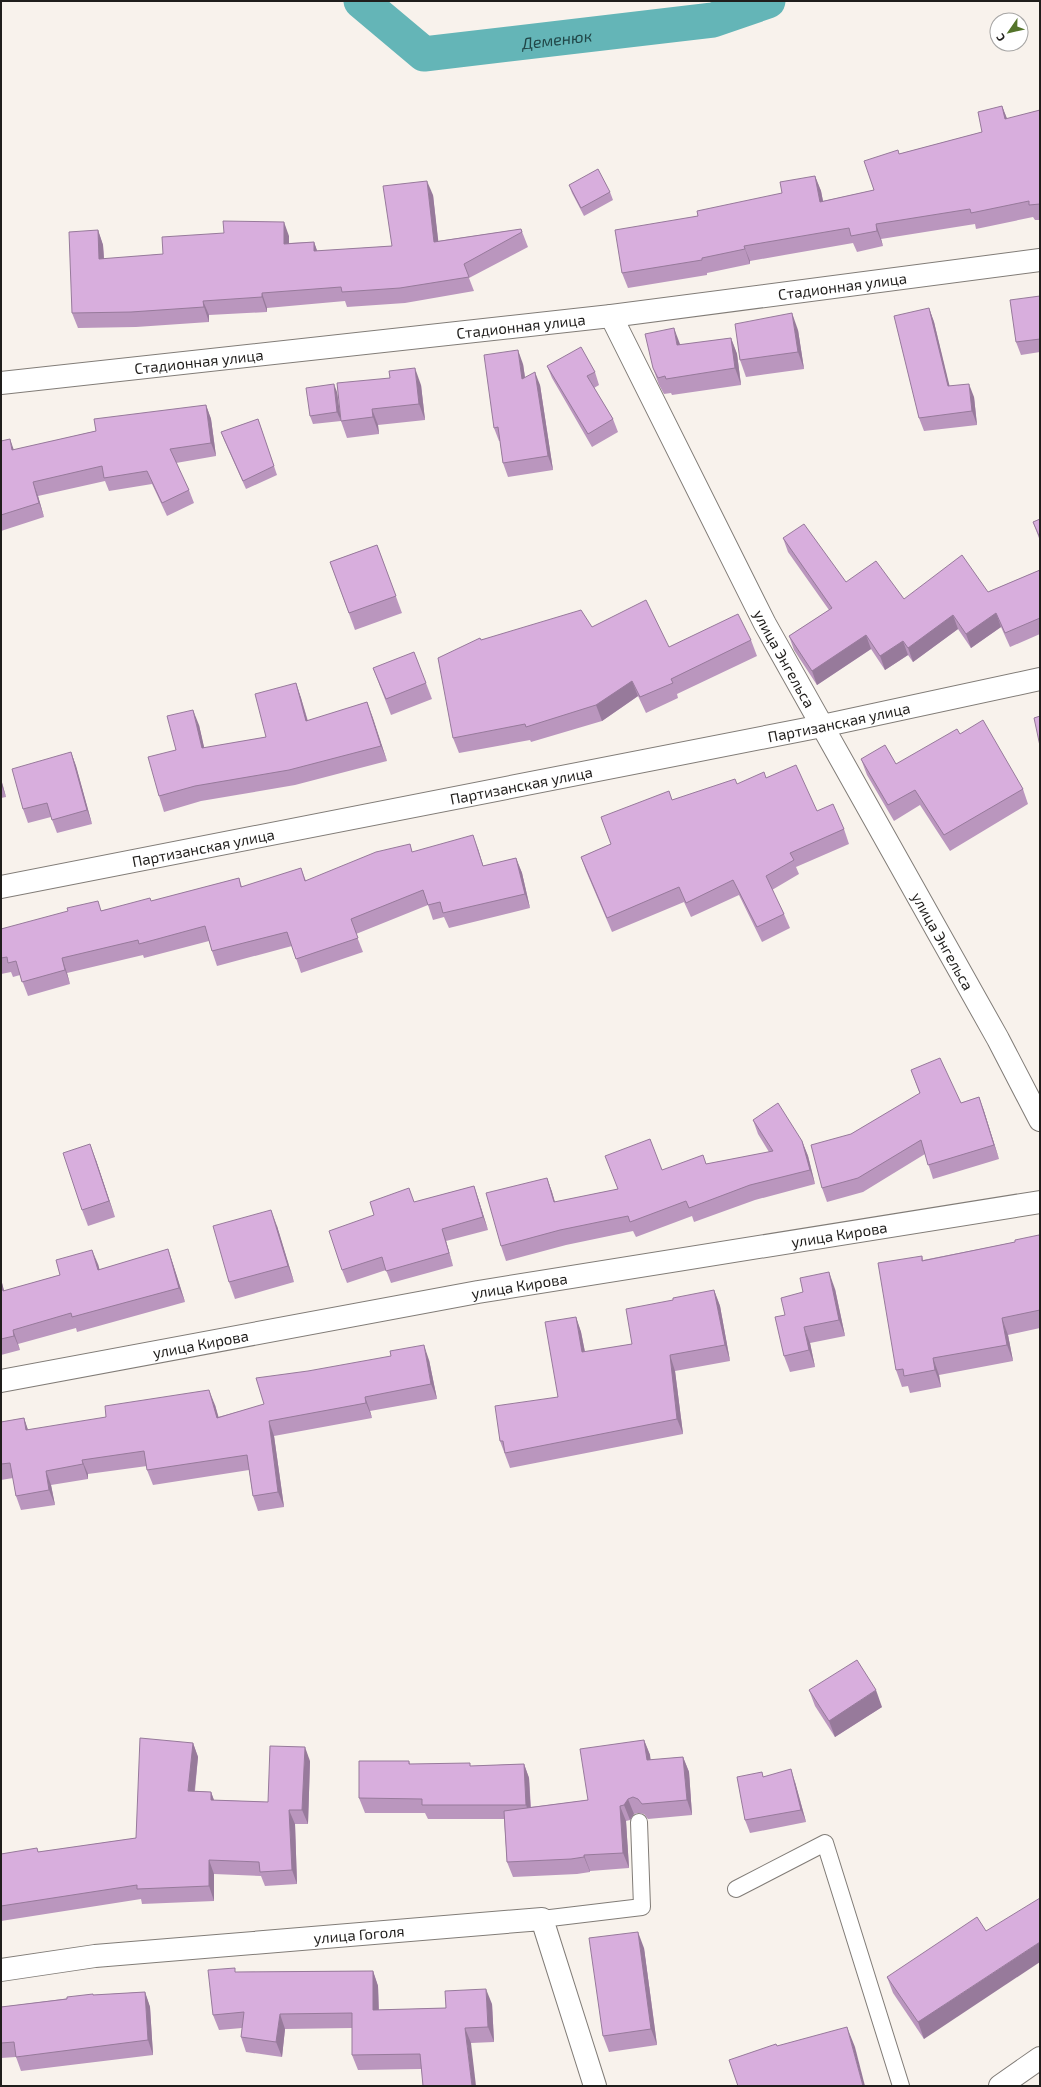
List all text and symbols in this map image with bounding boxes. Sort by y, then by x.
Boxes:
north arrow [989,12,1029,52]
water label: Деменюк [520,25,593,52]
text: С [993,31,1007,44]
street label: Стадионная улица [777,268,908,303]
street label: Стадионная улица [455,310,586,342]
street label: Стадионная улица [133,345,264,377]
street label: улица Энгельса [749,606,819,711]
street label: Партизанская улица [766,698,912,745]
street label: Партизанская улица [448,762,594,808]
street label: Партизанская улица [130,825,276,870]
street label: улица Энгельса [908,889,978,993]
street label: улица Кирова [790,1218,889,1252]
street label: улица Кирова [470,1269,569,1303]
street label: улица Кирова [151,1326,250,1362]
street label: улица Гоголя [313,1921,405,1948]

